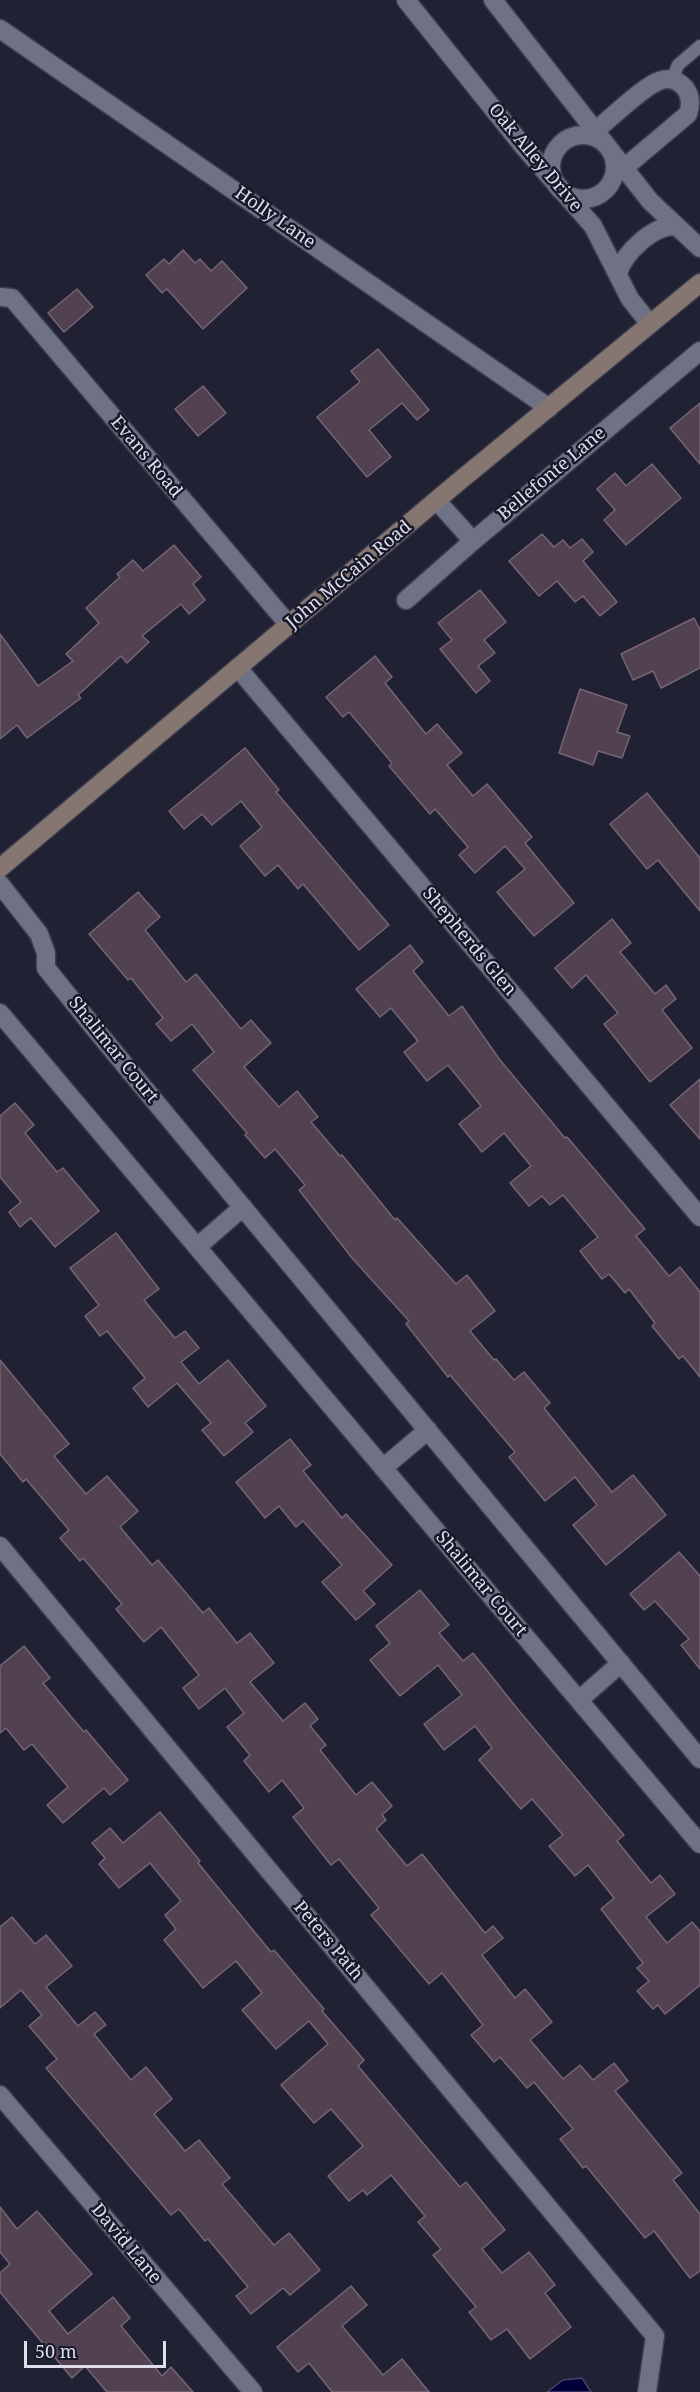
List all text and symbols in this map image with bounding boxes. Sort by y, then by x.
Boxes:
street label: Oak Alley Drive [484,100,586,216]
street label: Holly Lane [231,182,319,254]
street label: Evans Road [106,412,186,502]
street label: Bellefonte Lane [494,423,610,525]
street label: John McCain Road [282,516,416,634]
street label: Shepherds Glen [417,883,521,1001]
street label: Shalimar Court [63,992,163,1108]
street label: Shalimar Court [431,1527,531,1641]
street label: Peters Path [289,1897,367,1985]
street label: David Lane [86,2200,166,2288]
scale bar [27,2329,170,2367]
text: 50 m [35,2339,77,2363]

